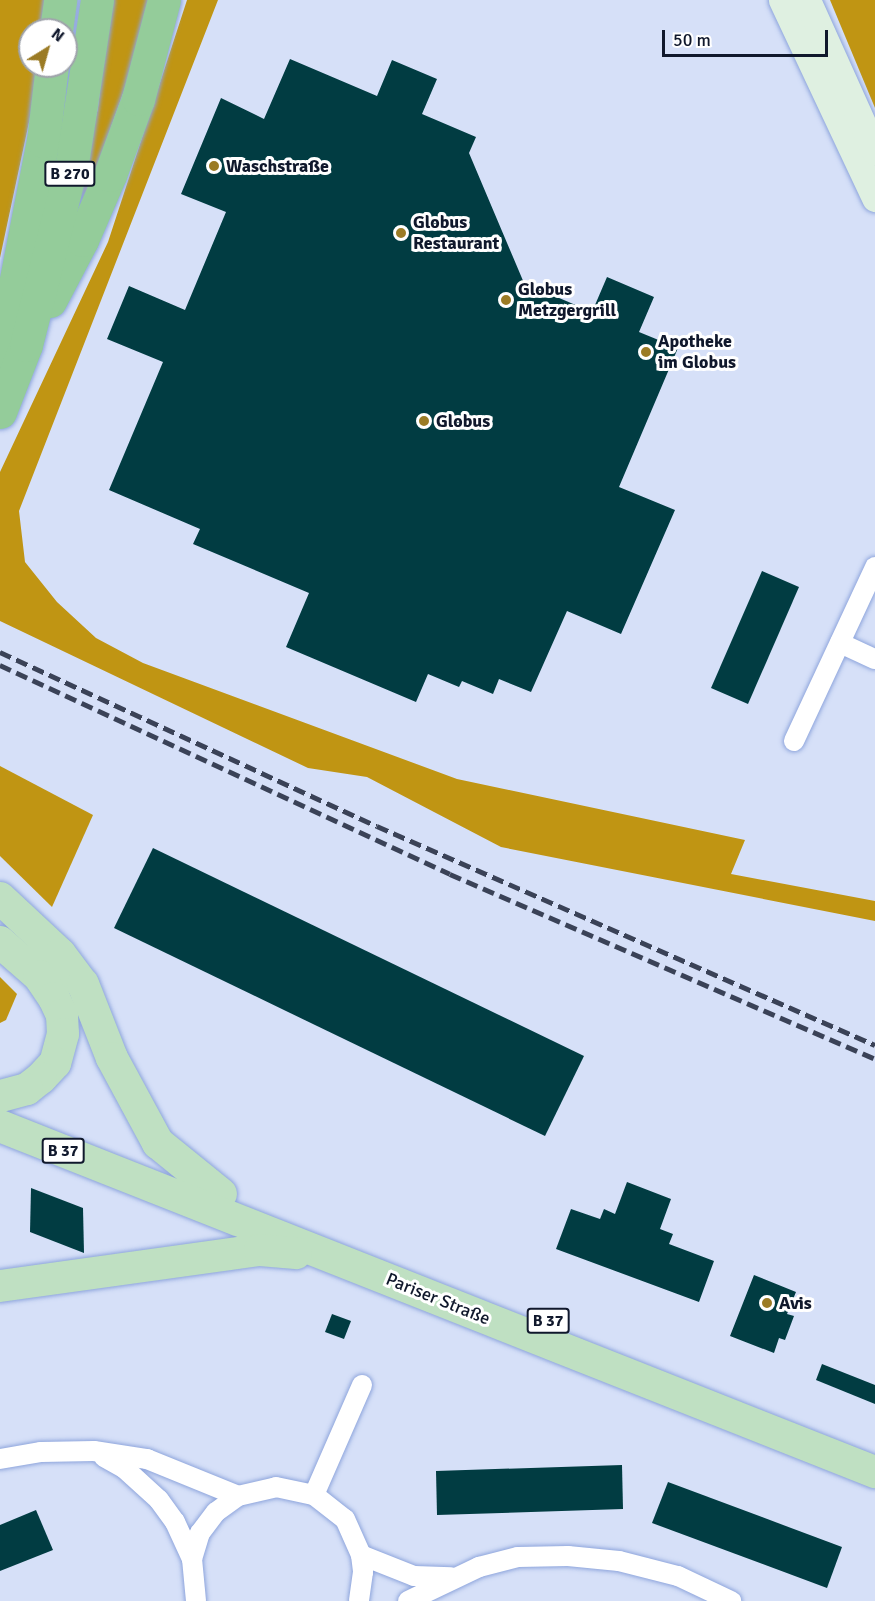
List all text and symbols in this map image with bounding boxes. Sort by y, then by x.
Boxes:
north arrow [18,18,78,78]
scale bar [665,18,832,56]
text: N [47,24,68,47]
text: 50 m [673,29,711,51]
place label: Waschstraße [226,155,329,177]
marker: Waschstraße [207,159,221,173]
road number: B 270 [43,161,97,187]
place label: Globus Restaurant [413,212,499,254]
marker: Globus Restaurant [394,226,408,240]
place label: Globus Metzgergrill [518,279,616,322]
marker: Globus Metzgergrill [499,293,513,307]
place label: Apotheke im Globus [658,331,736,374]
marker: Apotheke im Globus [639,345,653,359]
place label: Globus [436,410,490,432]
marker: Globus [417,414,431,428]
road number: B 37 [40,1138,86,1164]
street label: Pariser Straße [383,1268,493,1330]
place label: Avis [779,1292,812,1314]
marker: Avis [760,1296,774,1310]
road number: B 37 [526,1308,570,1334]

